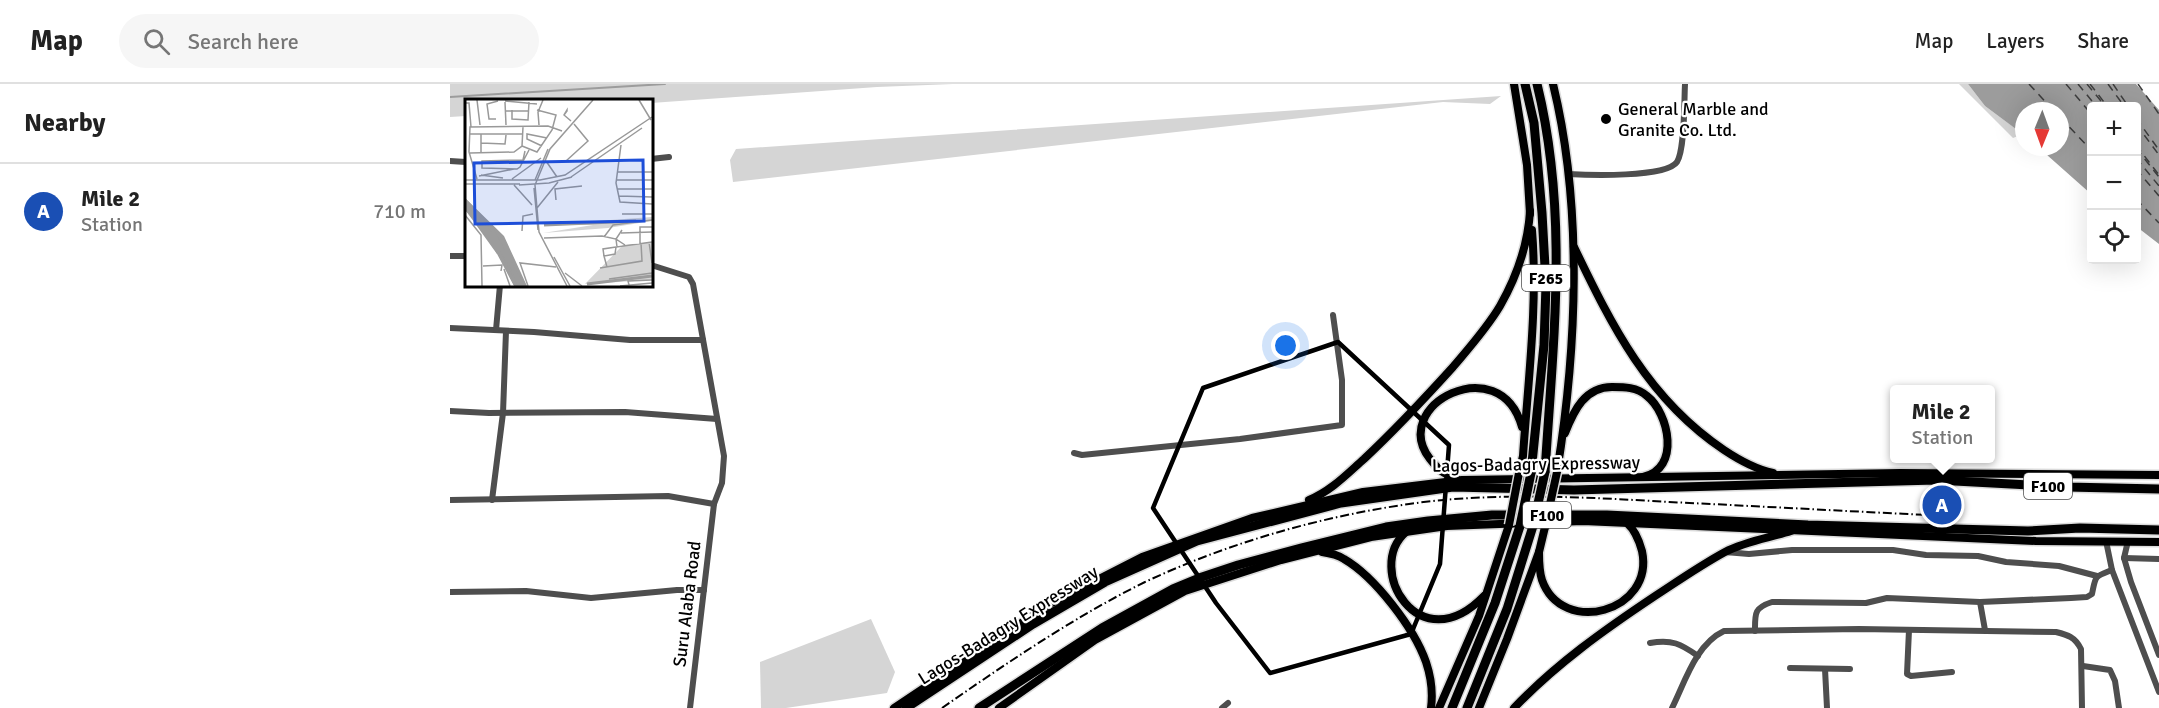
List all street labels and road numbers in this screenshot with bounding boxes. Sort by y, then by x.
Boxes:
road number: F265 [1522,265,1570,291]
street label: Lagos-Badagry Expressway [1432,451,1641,477]
road number: F100 [2024,473,2072,499]
road number: F100 [1523,502,1571,528]
street label: Suru Alaba Road [668,540,706,668]
street label: Lagos-Badagry Expressway [914,560,1103,689]

